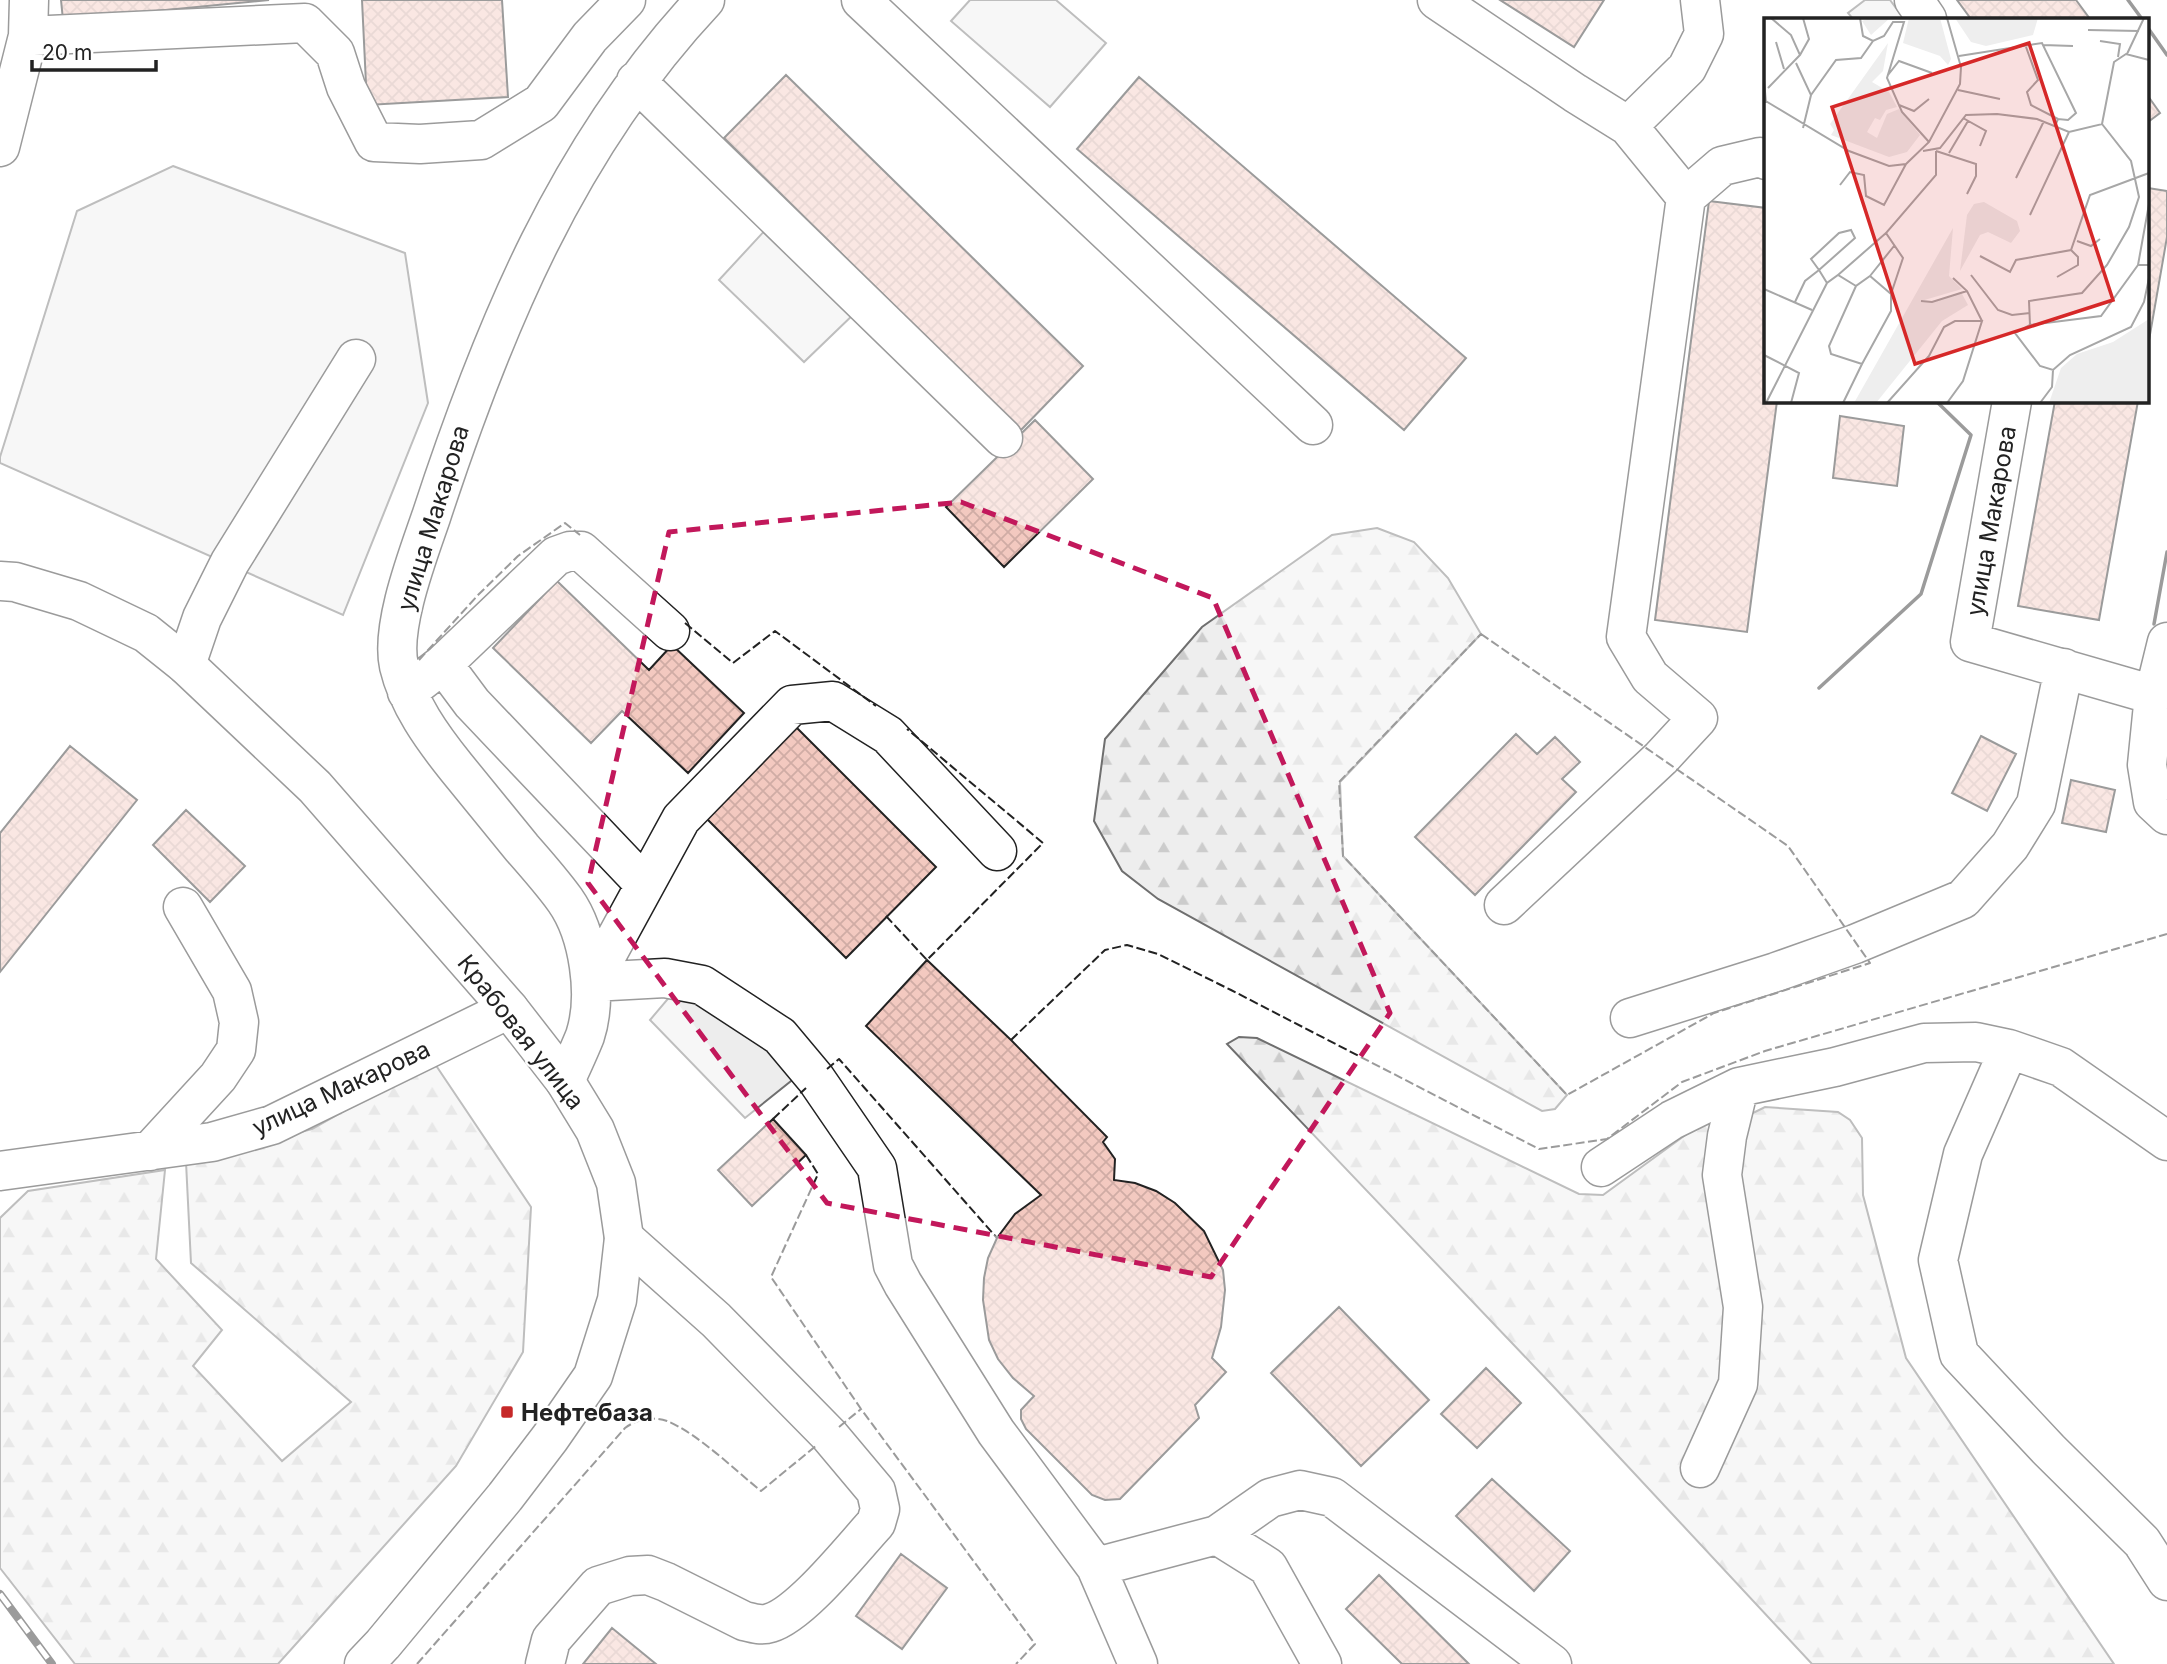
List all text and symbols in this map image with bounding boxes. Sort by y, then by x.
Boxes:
inset map [1764,18,2150,402]
scale bar [32,28,156,72]
text: 20 m [42,40,92,65]
street label: улица Макарова [391,422,475,614]
street label: улица Макарова [1960,424,2022,618]
street label: Крабовая улица [452,949,590,1115]
street label: улица Макарова [248,1034,434,1142]
place label: Нефтебаза [521,1398,653,1427]
marker: Нефтебаза [499,1404,515,1420]

